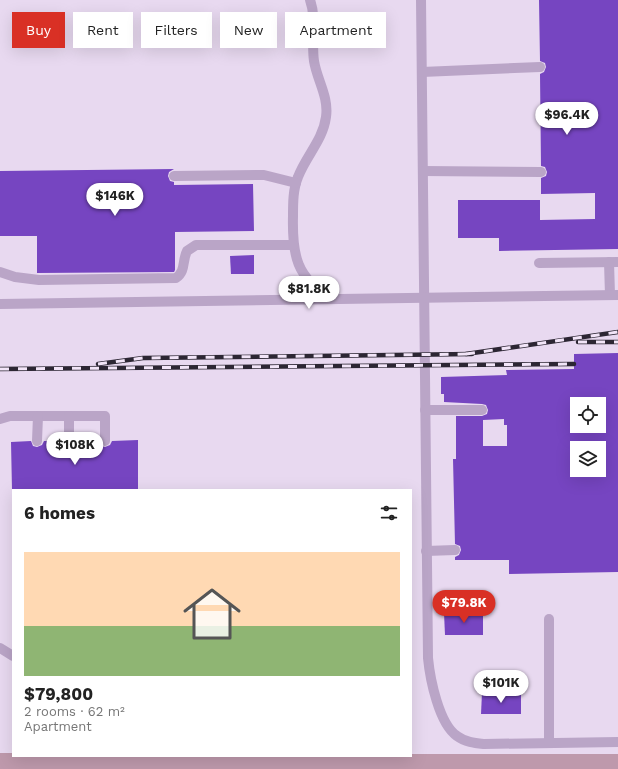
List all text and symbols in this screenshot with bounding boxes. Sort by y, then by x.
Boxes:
chip: Buy [12,12,65,48]
chip: Rent [73,12,133,48]
chip: Filters [141,12,212,48]
chip: New [220,12,277,48]
chip: Apartment [285,12,386,48]
pin: $96.4K [534,102,600,136]
text: $96.4K [544,107,590,122]
pin: $146K [87,183,143,217]
text: $146K [95,188,135,203]
pin: $81.8K [276,276,342,310]
text: $81.8K [287,281,331,296]
map controls [570,397,606,477]
button: locate [570,397,606,433]
pin: $108K [47,432,103,466]
text: $108K [55,437,95,452]
button: layers [570,441,606,477]
icon: filters [378,502,400,524]
text: 6 homes [24,503,95,523]
icon: home [176,578,248,650]
pin: $79.8K [431,590,497,624]
text: $79.8K [441,595,487,610]
pin: $101K [473,670,529,704]
text: $101K [483,675,519,690]
text: $79,800 [24,684,93,704]
text: 2 rooms · 62 m² [24,704,125,719]
text: Apartment [24,719,92,734]

